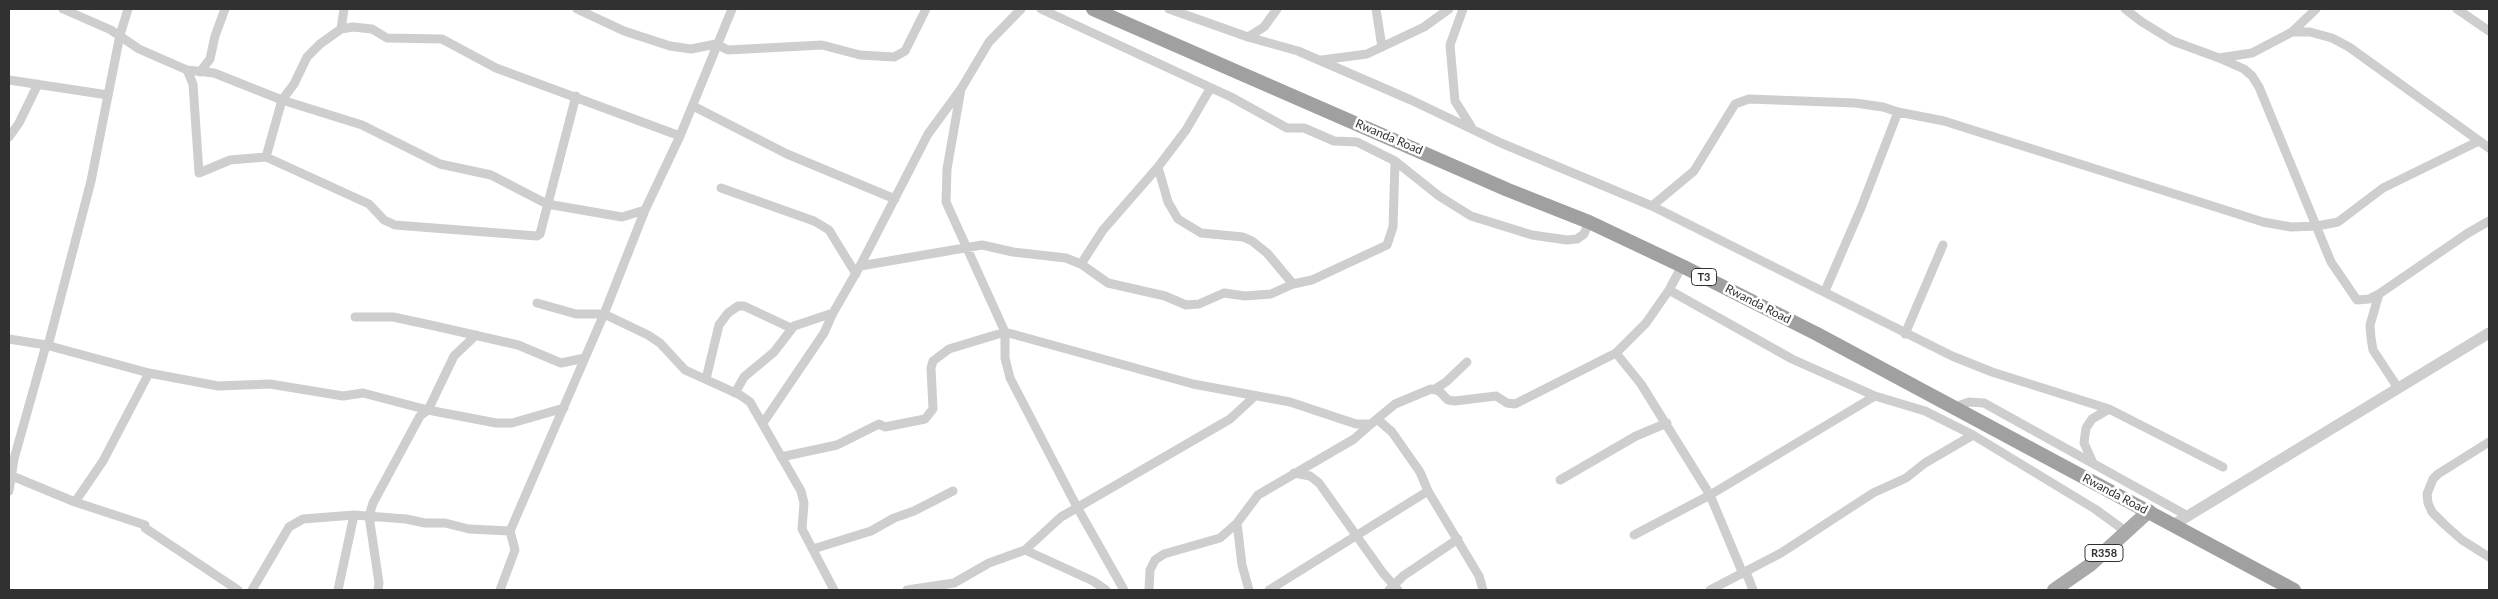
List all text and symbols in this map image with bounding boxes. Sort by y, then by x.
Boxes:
street label: Rwanda Road [1353,116,1425,158]
road number: T3 [1692,268,1716,286]
street label: Rwanda Road [1723,281,1793,327]
street label: Rwanda Road [2080,471,2150,517]
road number: R358 [2085,544,2123,562]

